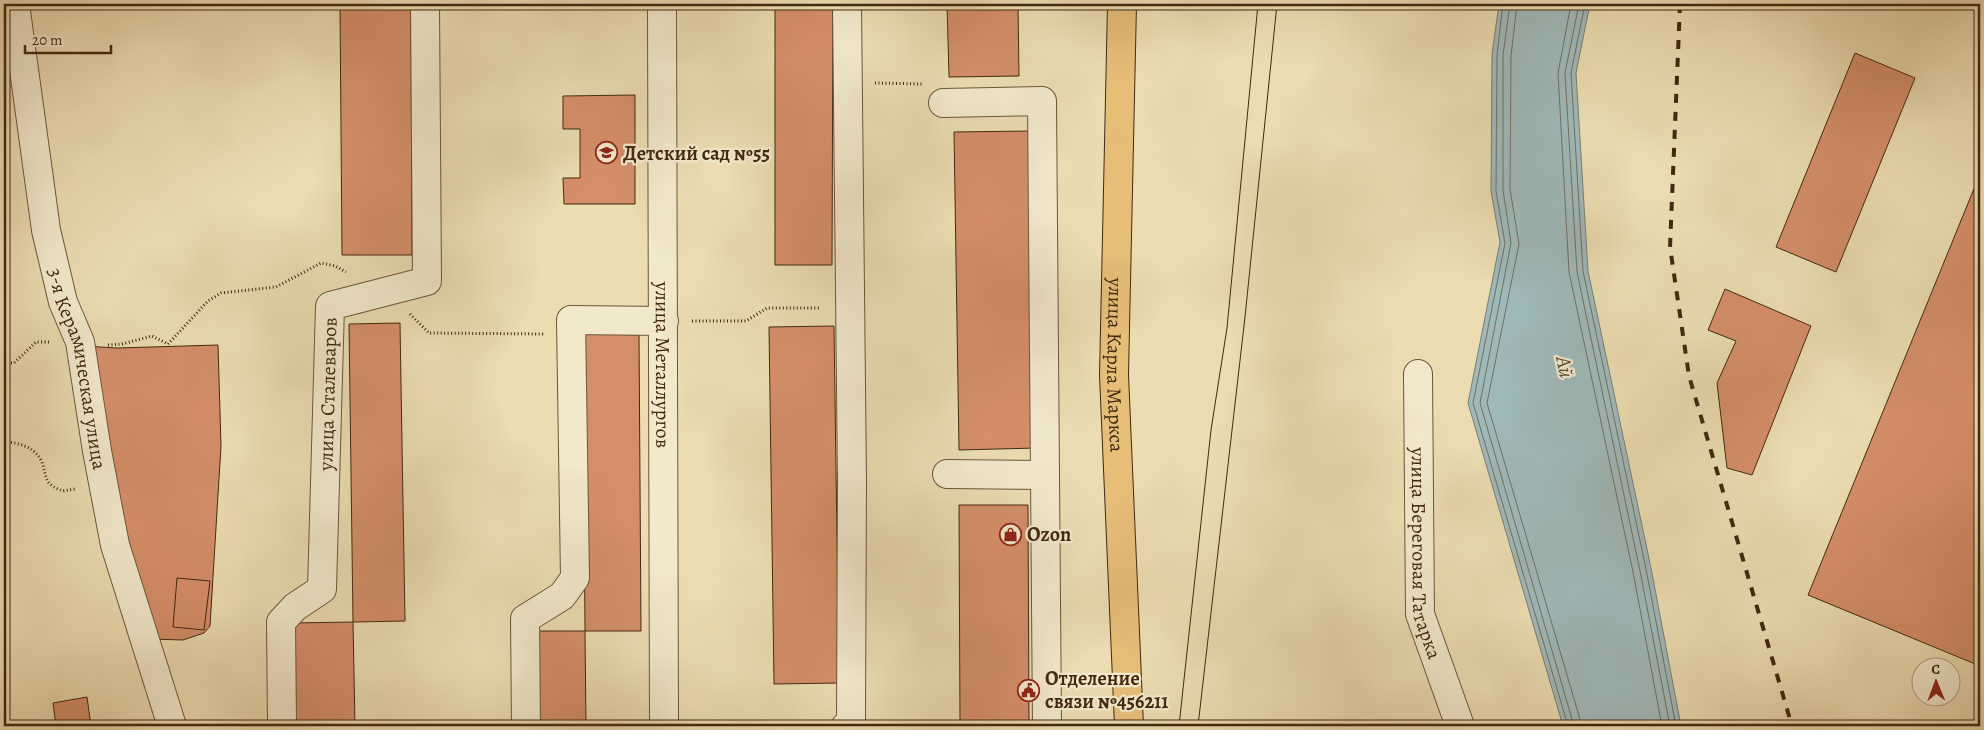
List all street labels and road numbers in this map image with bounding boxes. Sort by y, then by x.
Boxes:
street label: 3-я Керамическая улица [41,265,113,473]
street label: улица Карла Маркса [1100,276,1130,454]
street label: улица Металлургов [649,281,676,448]
street label: улица Сталеваров [312,317,344,472]
street label: улица Береговая Татарка [1405,446,1448,664]

